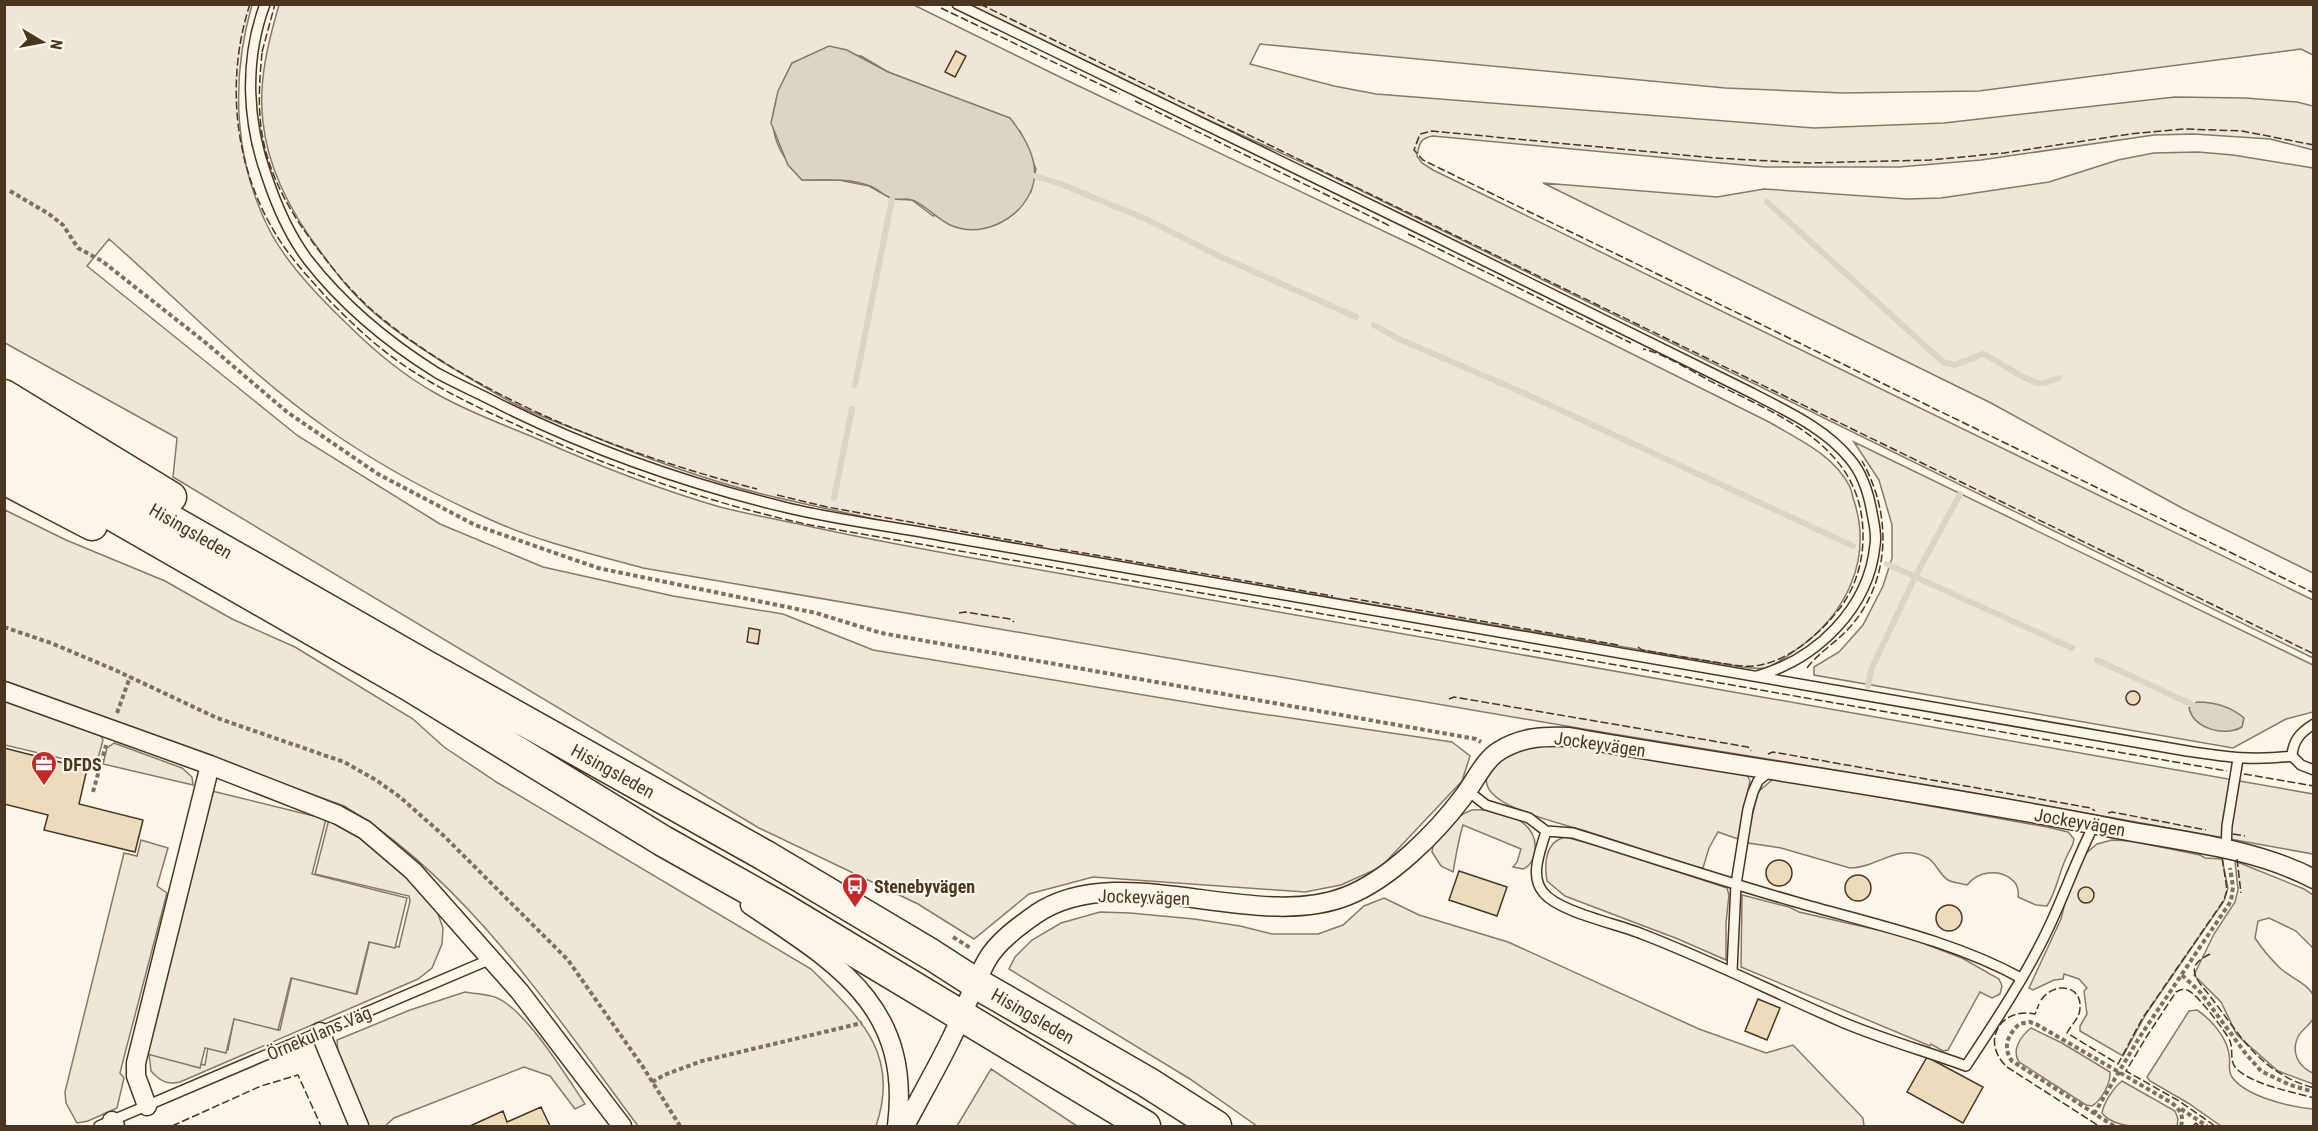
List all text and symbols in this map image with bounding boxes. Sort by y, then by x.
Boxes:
north arrow [12,12,72,72]
text: N [46,38,66,51]
street label: Hisingsleden [146,499,236,563]
street label: Jockeyvägen [1553,727,1647,761]
street label: Hisingsleden [568,739,658,803]
office icon: DFDS [29,749,59,787]
place label: DFDS [63,754,102,775]
street label: Jockeyvägen [2033,804,2127,840]
bus stop icon: Stenebyvägen [840,871,870,909]
place label: Stenebyvägen [874,876,975,897]
street label: Jockeyvägen [1098,885,1190,909]
street label: Hisingsleden [988,984,1078,1048]
street label: Örnekulans Väg [264,1002,374,1064]

